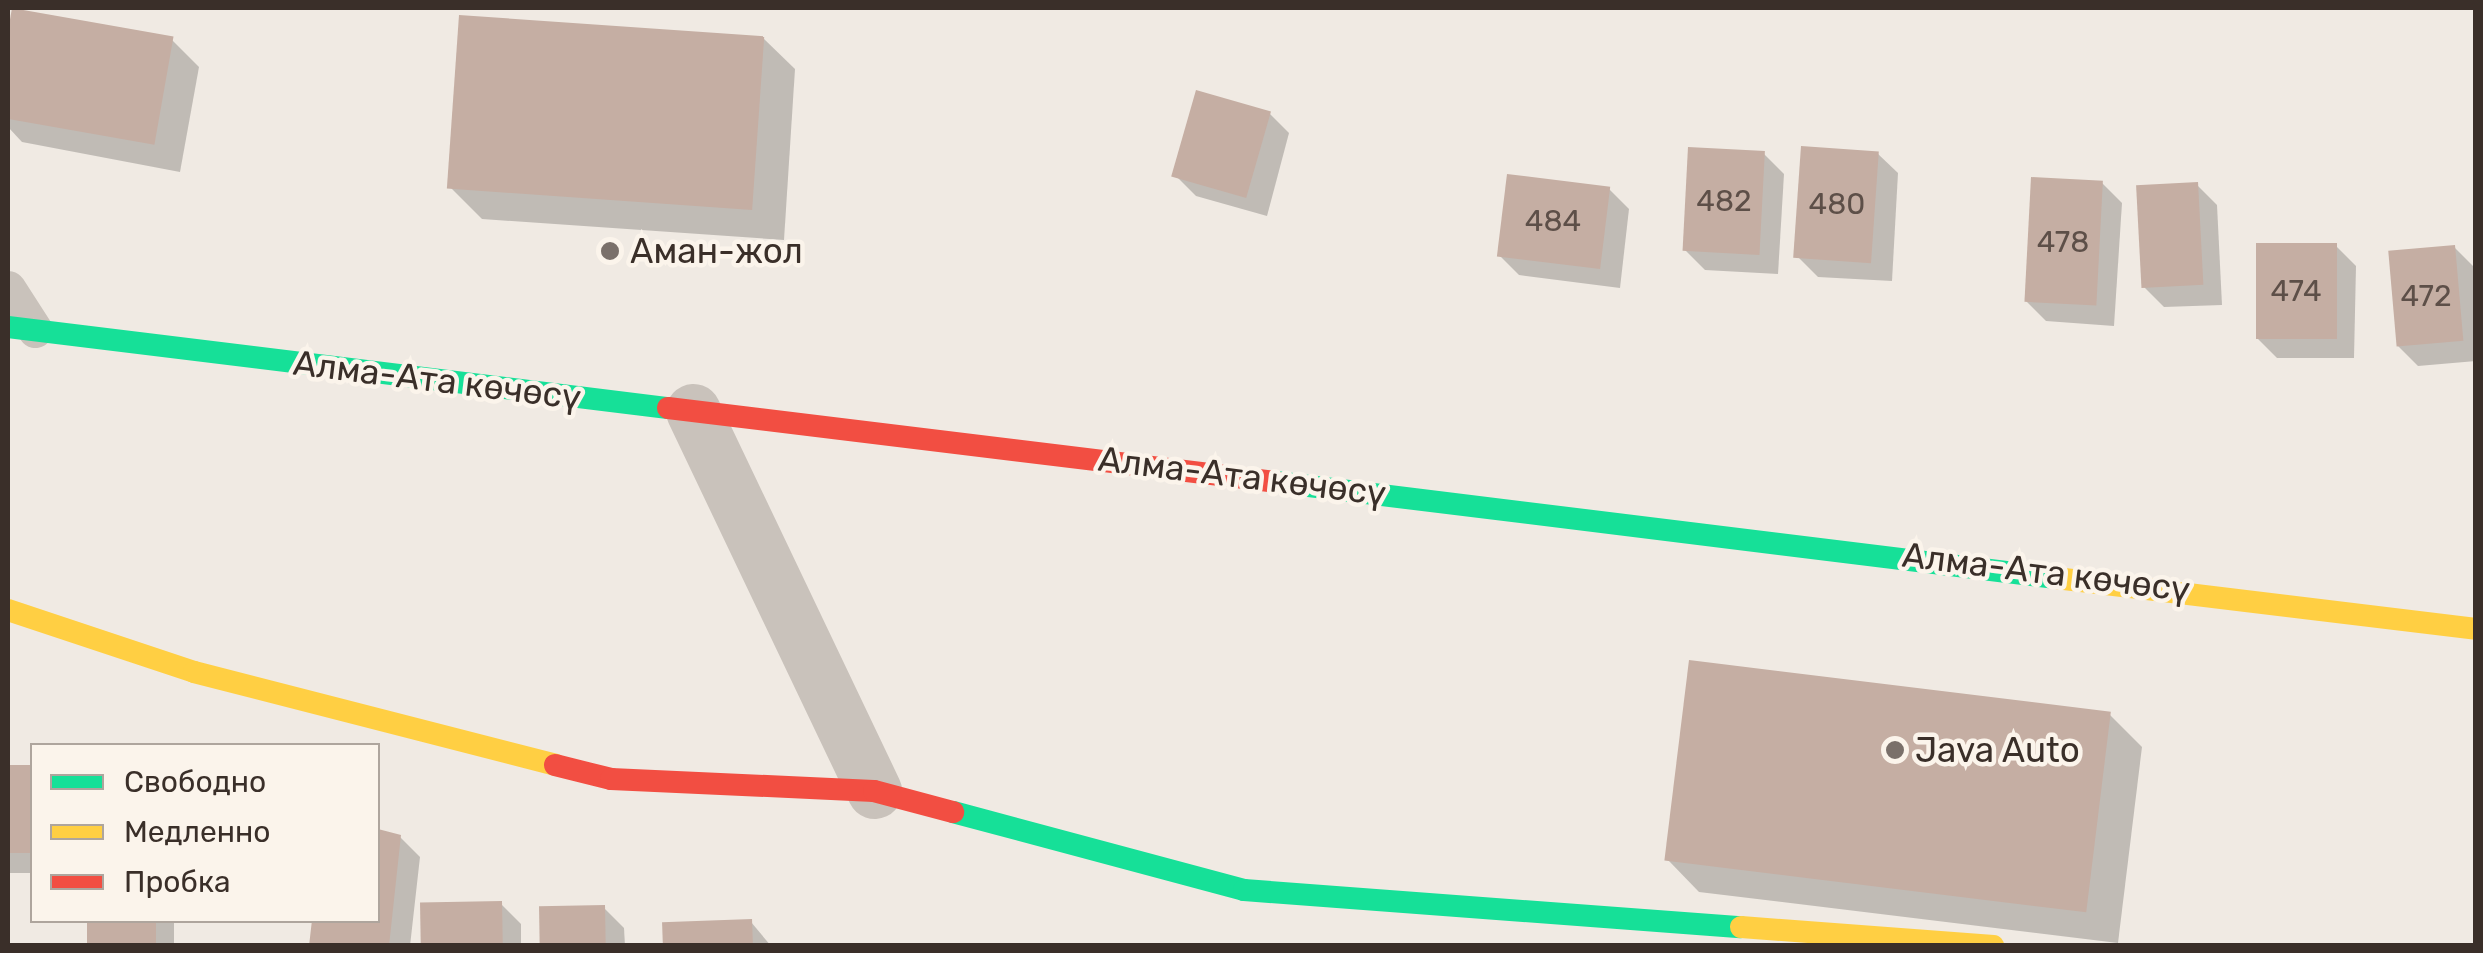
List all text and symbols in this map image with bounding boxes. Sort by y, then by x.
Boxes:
house number: 482 [1696,183,1752,219]
house number: 480 [1809,186,1865,222]
house number: 484 [1525,203,1581,239]
house number: 478 [2037,224,2089,260]
place label: Аман-жол [630,230,803,272]
marker: Аман-жол [599,240,621,262]
house number: 474 [2270,273,2322,309]
house number: 472 [2400,278,2452,314]
street label: Алма-Ата көчөсү [291,342,583,418]
street label: Алма-Ата көчөсү [1096,438,1388,514]
street label: Алма-Ата көчөсү [1900,534,2192,610]
place label: Java Auto [1915,729,2081,771]
marker: Java Auto [1884,739,1906,761]
legend [30,743,380,923]
text: Свободно [124,764,266,800]
text: Медленно [124,814,271,850]
text: Пробка [124,864,231,900]

